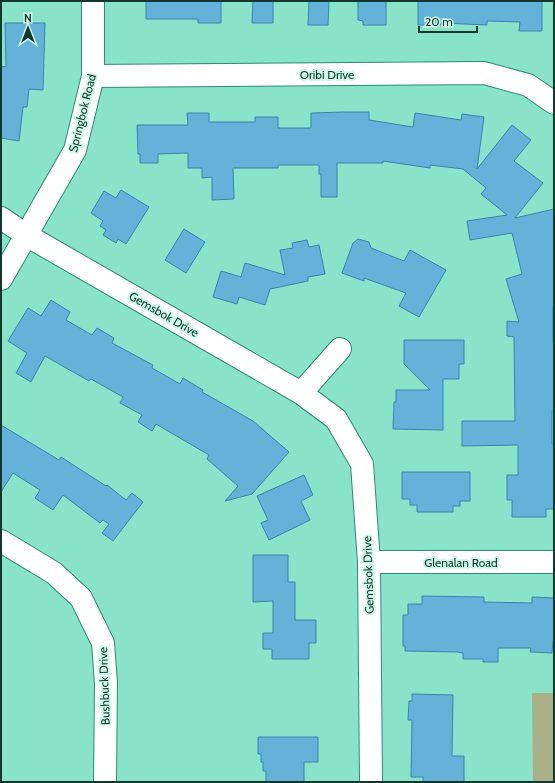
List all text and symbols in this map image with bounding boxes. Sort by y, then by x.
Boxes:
north arrow [8,8,48,48]
scale bar [419,8,477,34]
text: N [24,11,32,25]
text: 20 m [425,14,453,29]
street label: Oribi Drive [300,67,354,82]
street label: Springbok Road [65,72,99,154]
street label: Gemsbok Drive [127,288,201,340]
street label: Gemsbok Drive [359,536,377,614]
street label: Glenalan Road [424,555,498,570]
street label: Bushbuck Drive [95,647,113,725]

